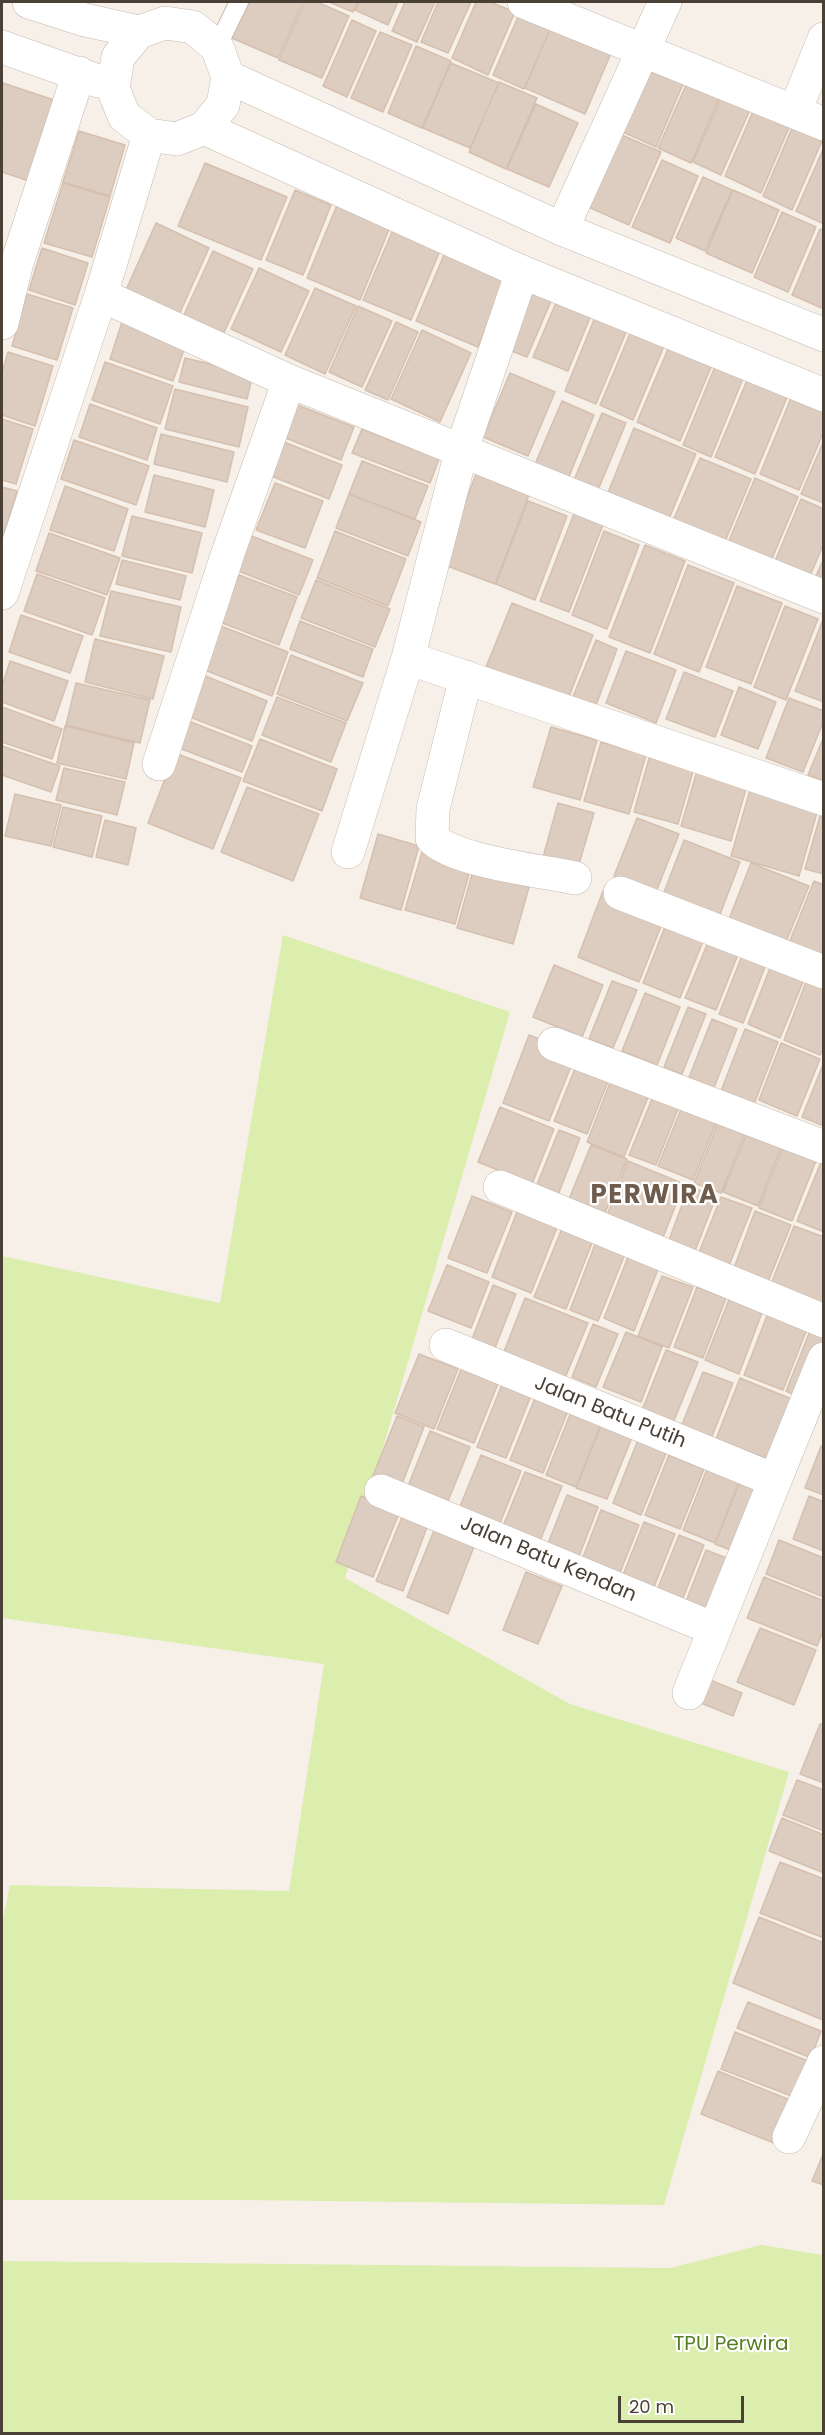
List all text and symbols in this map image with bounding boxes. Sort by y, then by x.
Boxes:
district label: PERWIRA [591,1180,719,1212]
street label: Jalan Batu Putih [531,1372,689,1454]
street label: Jalan Batu Kendan [456,1512,640,1608]
park label: TPU Perwira [674,2333,788,2357]
scale bar [621,2384,747,2422]
text: 20 m [629,2394,674,2419]

